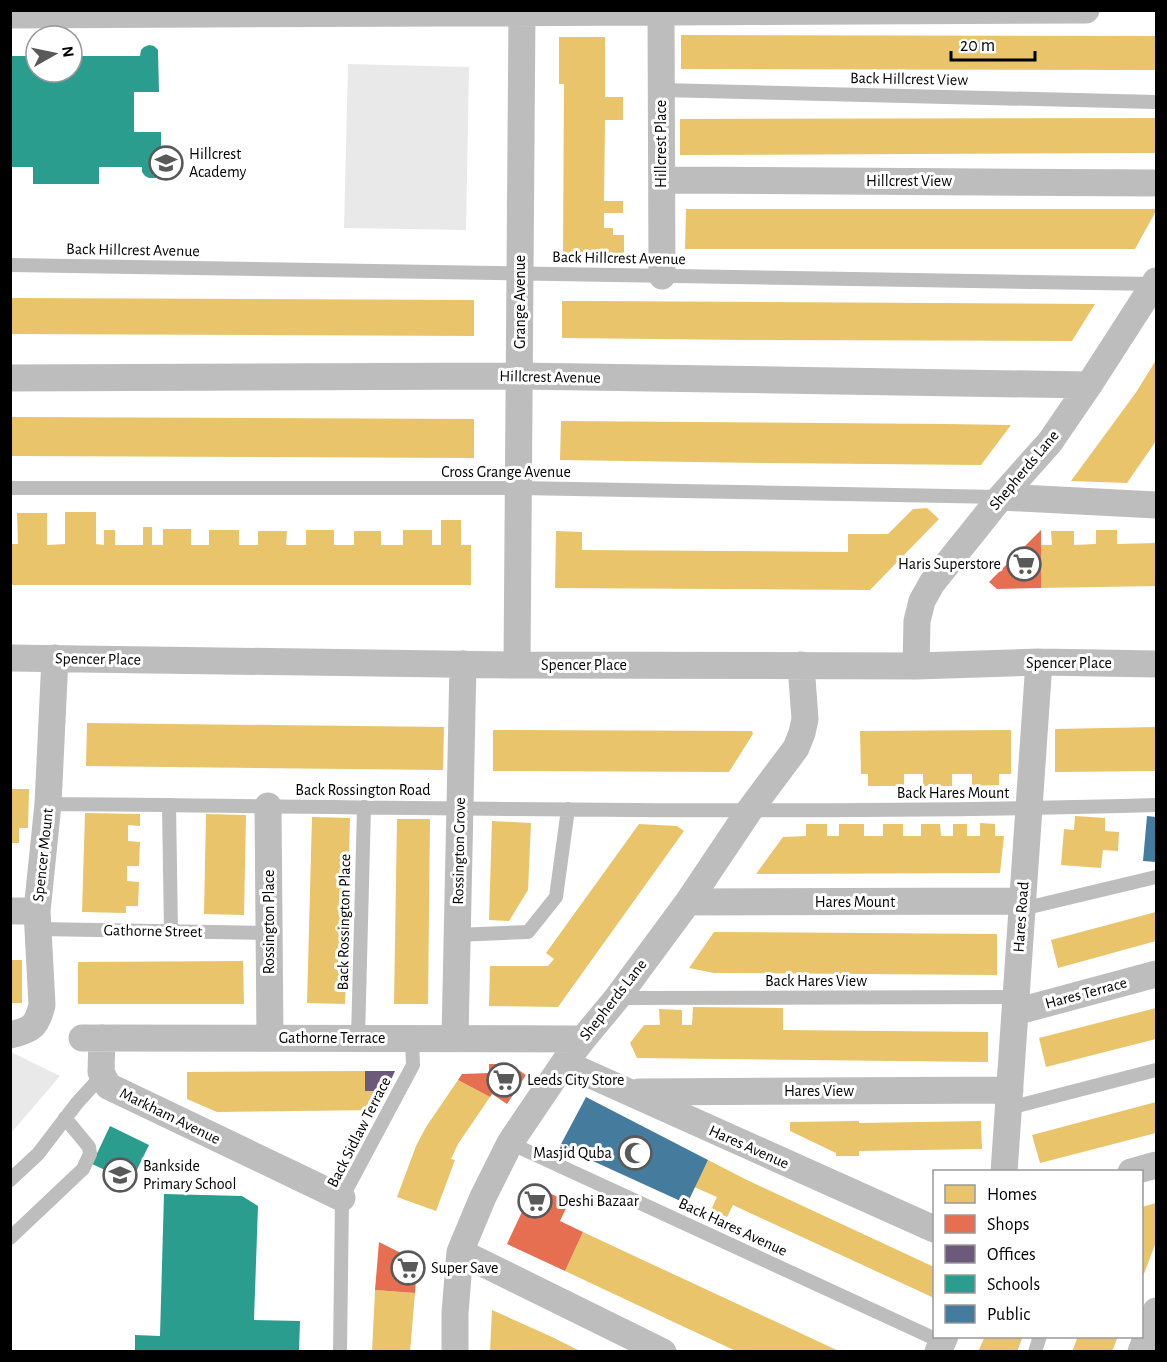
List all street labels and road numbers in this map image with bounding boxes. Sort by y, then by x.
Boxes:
street label: Back Hillcrest View [850,70,968,88]
street label: Hillcrest Place [653,100,669,188]
street label: Hillcrest View [866,173,952,189]
street label: Back Hillcrest Avenue [66,241,200,259]
street label: Back Hillcrest Avenue [552,249,686,267]
street label: Grange Avenue [512,255,528,349]
street label: Hillcrest Avenue [499,368,601,386]
street label: Shepherds Lane [986,427,1062,513]
street label: Cross Grange Avenue [441,464,571,480]
street label: Spencer Place [55,650,141,668]
street label: Spencer Place [1026,655,1112,671]
street label: Spencer Place [541,657,627,673]
street label: Back Rossington Road [295,782,431,798]
street label: Back Hares Mount [897,785,1009,801]
street label: Rossington Grove [450,797,468,905]
street label: Spencer Mount [30,807,56,903]
street label: Back Rossington Place [335,854,353,990]
street label: Rossington Place [261,870,277,974]
street label: Hares Road [1011,881,1031,953]
street label: Hares Mount [815,894,895,910]
street label: Gathorne Street [103,922,203,940]
street label: Shepherds Lane [576,956,650,1044]
street label: Back Hares View [765,973,867,989]
street label: Hares Terrace [1043,974,1129,1012]
street label: Gathorne Terrace [279,1030,385,1046]
street label: Back Sidlaw Terrace [324,1074,394,1190]
street label: Hares View [784,1083,854,1099]
street label: Markham Avenue [117,1085,223,1147]
street label: Hares Avenue [707,1122,791,1172]
street label: Back Hares Avenue [676,1195,790,1259]

